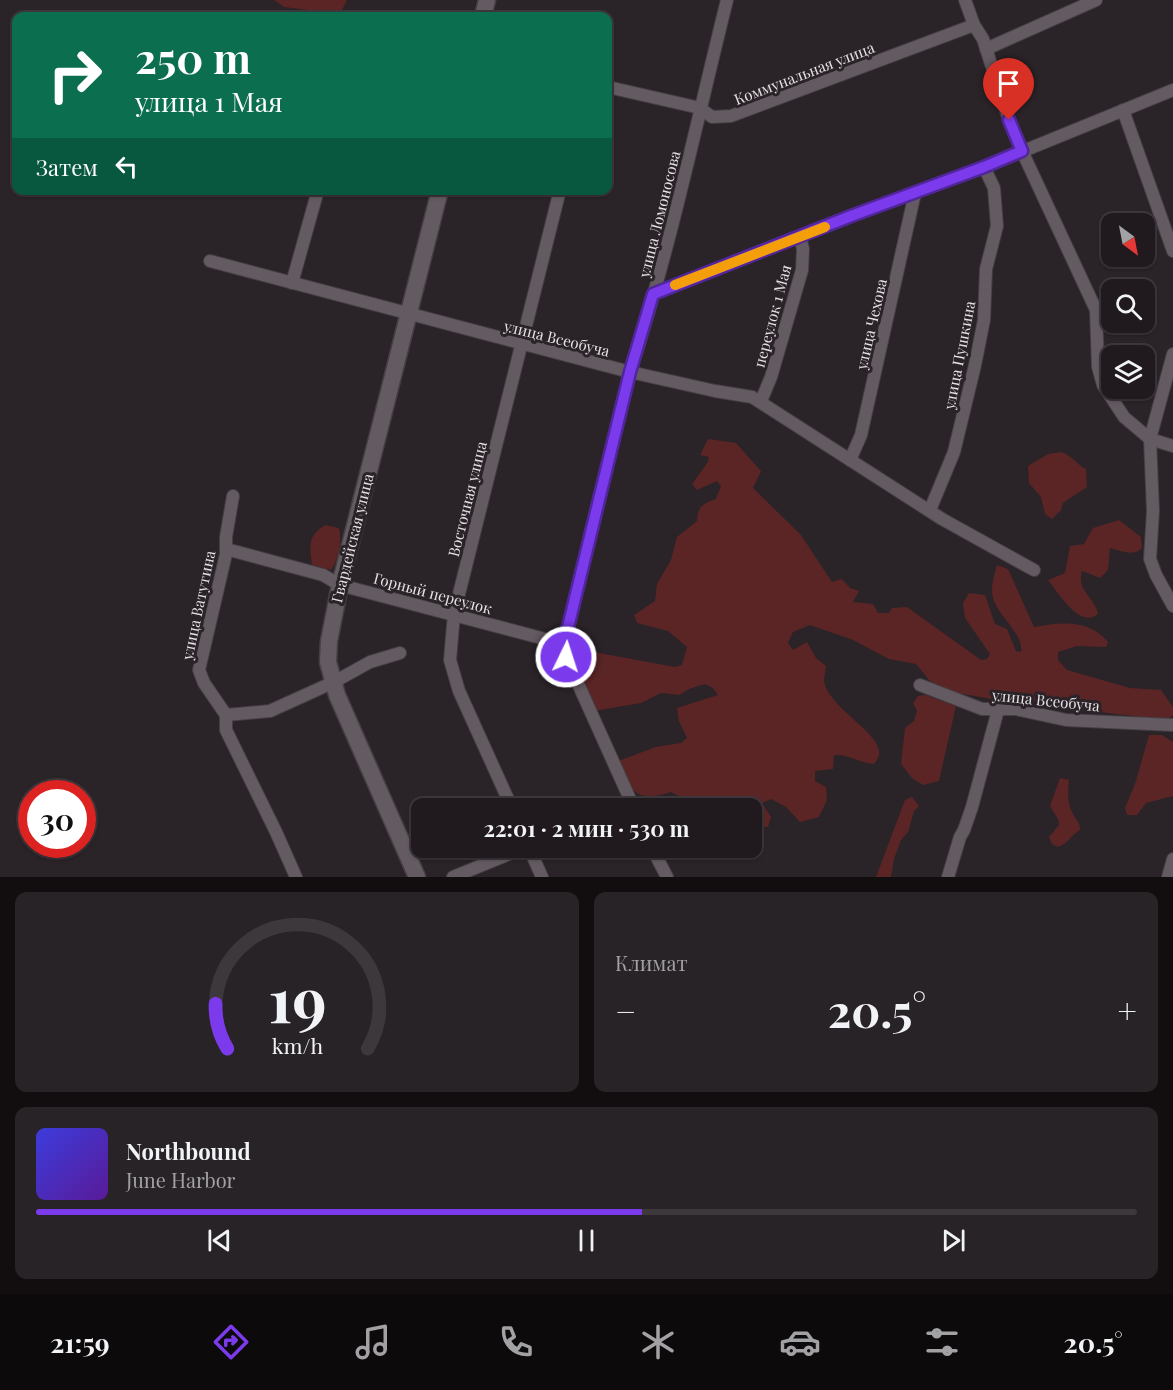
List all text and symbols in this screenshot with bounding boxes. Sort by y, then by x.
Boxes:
text: 250 m [135,29,251,85]
icon: right [36,36,114,114]
street label: Коммунальная улица [731,37,878,109]
pin [983,58,1034,120]
icon: arrive [992,67,1025,100]
text: улица 1 Мая [135,83,283,119]
street label: улица Ломоносова [633,148,685,280]
icon: left [110,150,143,183]
text: Затем [36,152,98,182]
north arrow [1101,213,1155,267]
map controls [1101,213,1155,399]
street label: переулок 1 Мая [749,262,795,370]
street label: улица Чехова [851,276,891,372]
button: search [1101,279,1155,333]
street label: улица Пушкина [938,298,979,412]
street label: улица Всеобуча [501,315,612,361]
button: layers [1101,345,1155,399]
street label: Восточная улица [443,439,491,559]
street label: Гвардейская улица [326,471,378,605]
street label: улица Ватутина [176,548,219,662]
street label: Горный переулок [372,568,495,619]
position arrow [534,625,598,689]
street label: улица Всеобуча [990,684,1101,716]
speed limit sign: 30 [18,780,96,858]
text: 22:01 · 2 мин · 530 m [484,813,689,843]
text: Климат [615,949,688,976]
text: 19 [268,955,326,1039]
text: 20.5° [828,979,926,1039]
text: − [615,988,636,1032]
text: + [1118,988,1137,1032]
text: km/h [271,1031,323,1059]
text: Northbound [126,1136,251,1166]
text: June Harbor [126,1166,236,1193]
icon: previous [203,1224,236,1257]
icon: pause [570,1224,603,1257]
icon: next [937,1224,970,1257]
icon: directions [210,1321,252,1363]
icon: music [352,1321,394,1363]
icon: phone [495,1321,537,1363]
icon: climate [637,1321,679,1363]
icon: car [779,1321,821,1363]
icon: filters [921,1321,963,1363]
text: 21:59 [50,1324,110,1360]
text: 20.5° [1064,1324,1123,1360]

